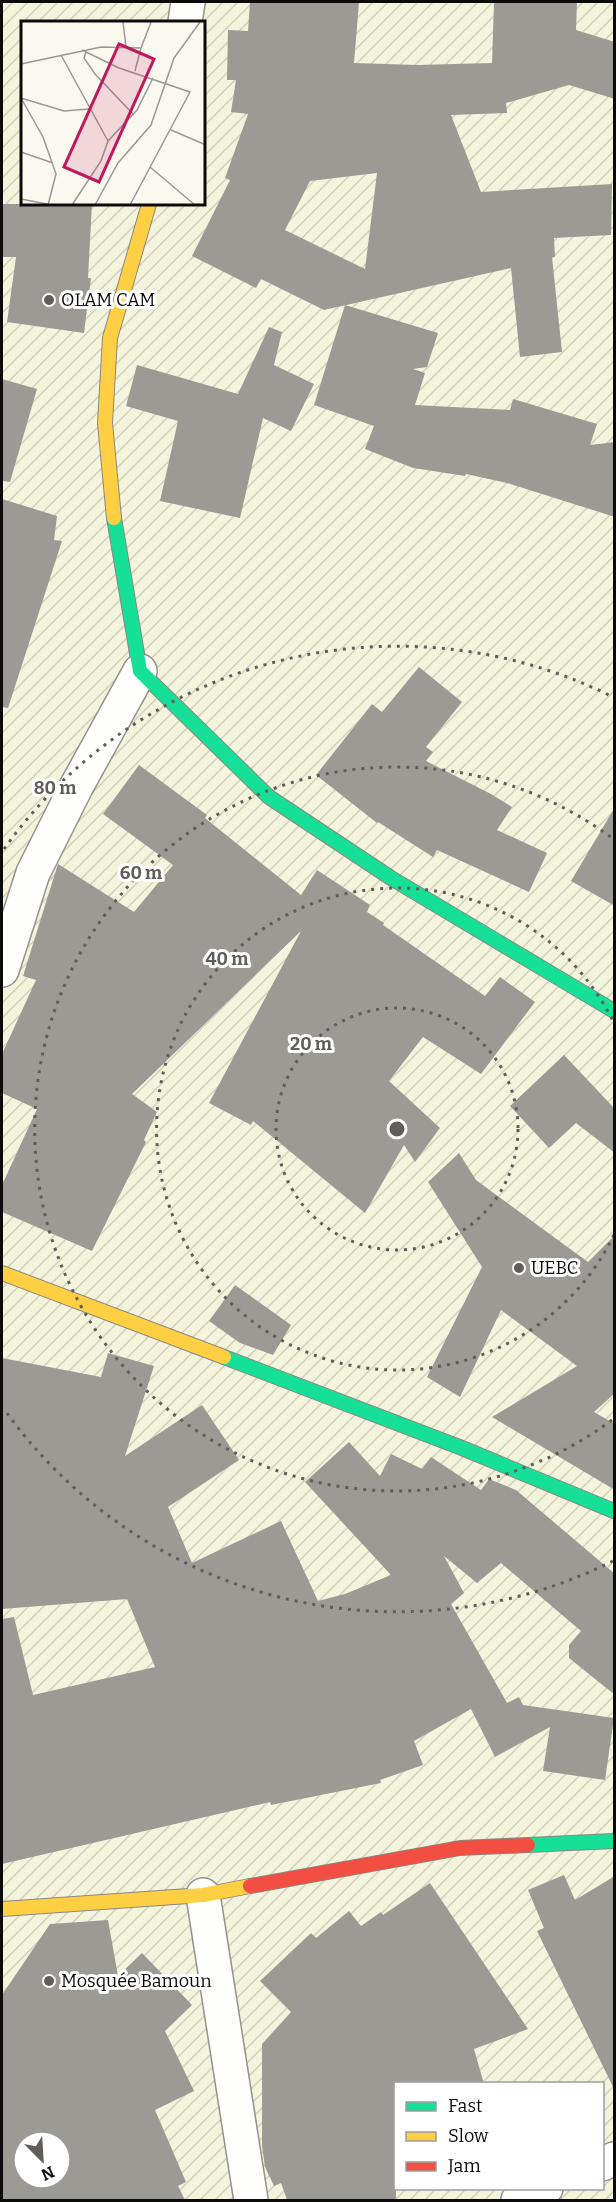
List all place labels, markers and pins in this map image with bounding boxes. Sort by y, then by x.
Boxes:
place label: OLAM CAM [61,289,155,311]
marker: OLAM CAM [42,293,56,307]
centre of rings [387,1119,407,1139]
place label: UEBC [531,1257,578,1279]
marker: UEBC [512,1261,526,1275]
place label: Mosquée Bamoun [61,1970,212,1992]
marker: Mosquée Bamoun [42,1974,56,1988]

